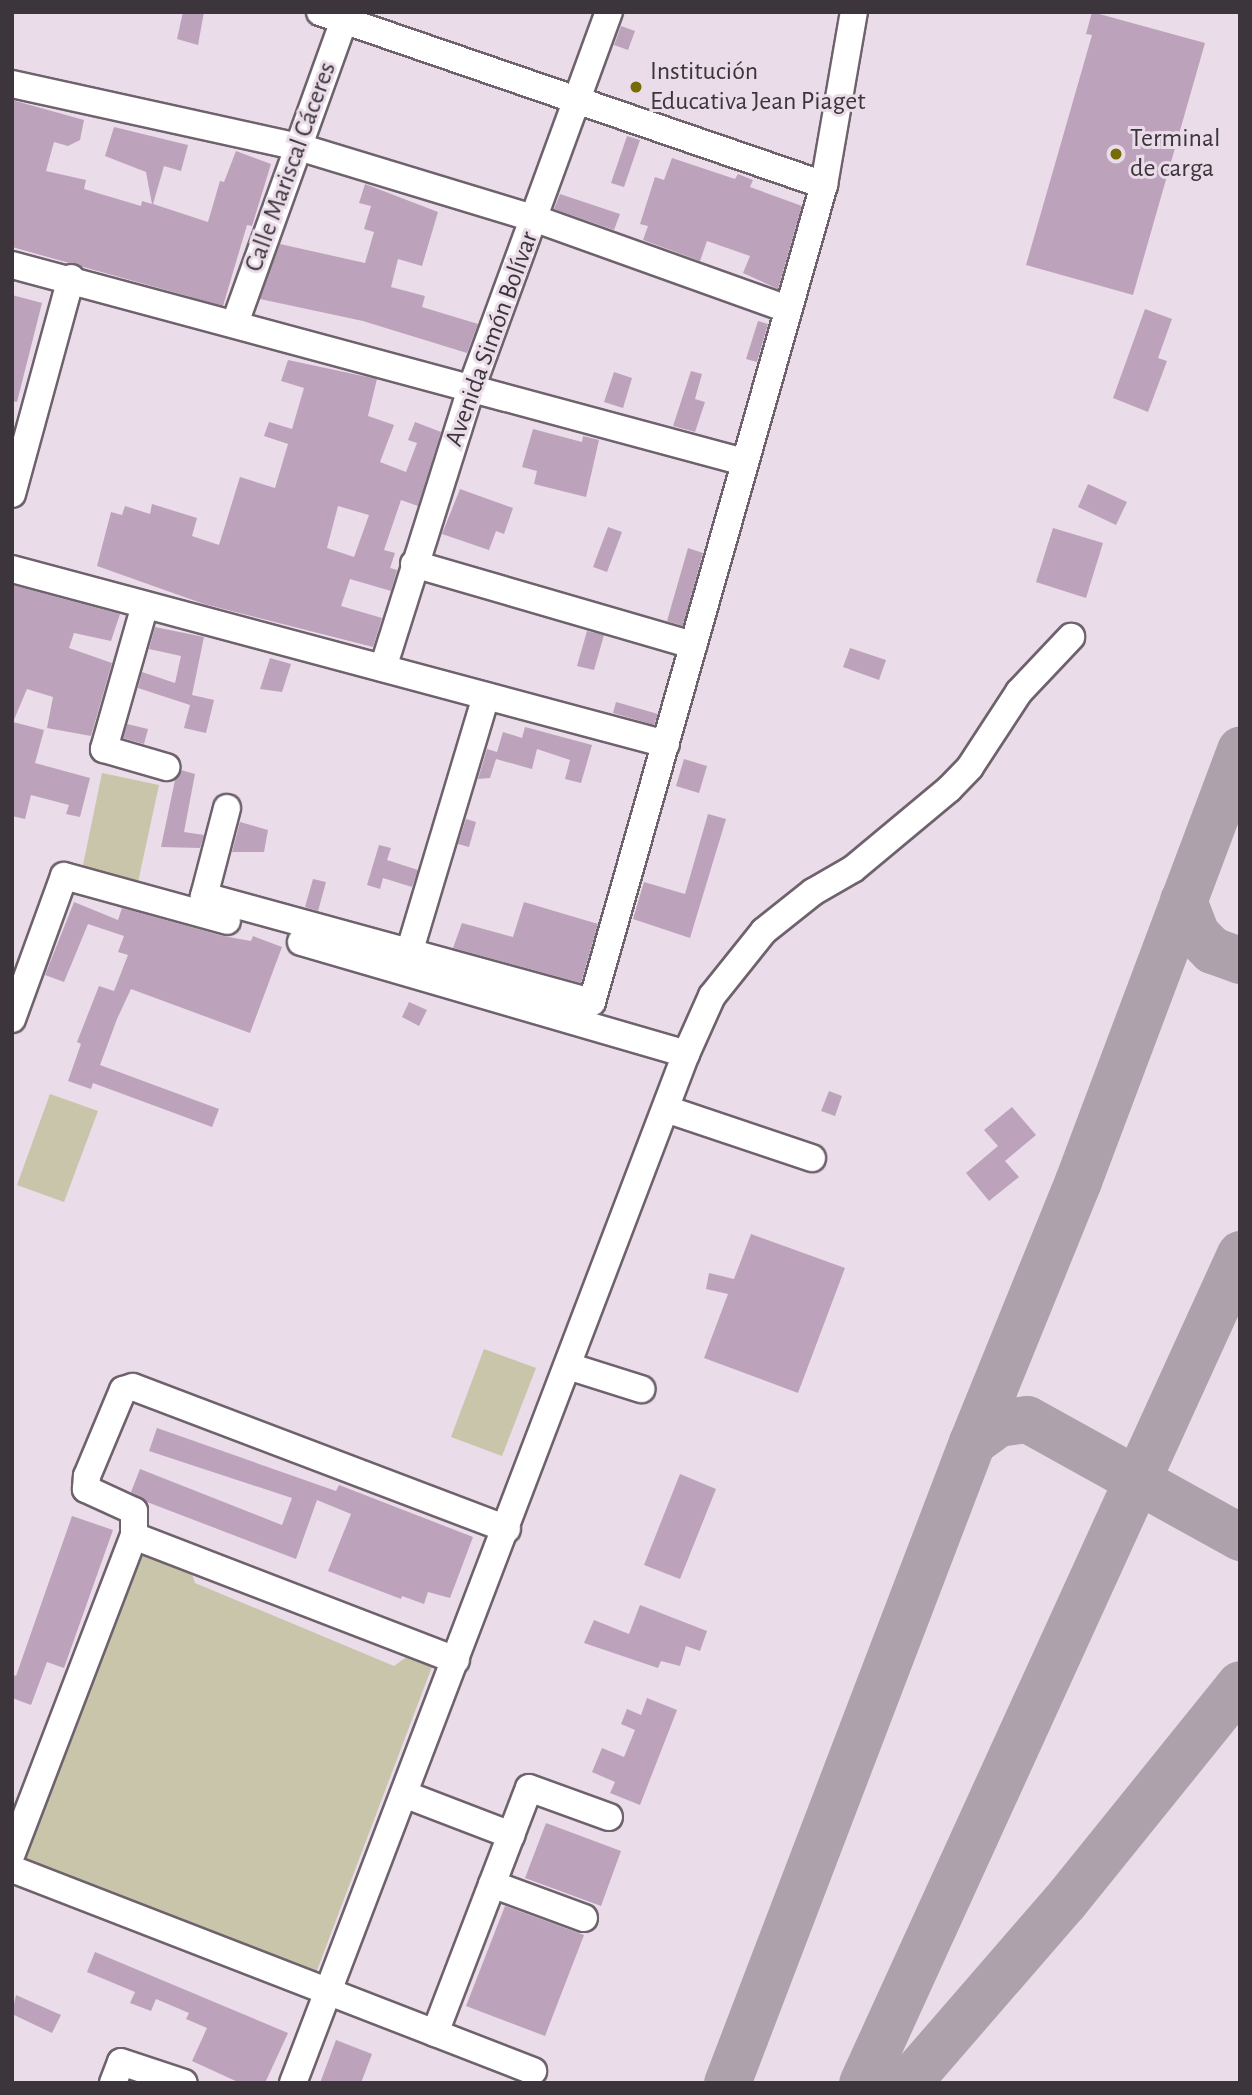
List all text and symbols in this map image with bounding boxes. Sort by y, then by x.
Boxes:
place label: Institución Educativa Jean Piaget [650,56,866,118]
street label: Calle Mariscal Cáceres [239,58,343,276]
marker: Institución Educativa Jean Piaget [628,79,644,95]
place label: Terminal de carga [1130,123,1220,184]
marker: Terminal de carga [1108,146,1124,162]
street label: Avenida Simón Bolívar [439,227,545,451]

